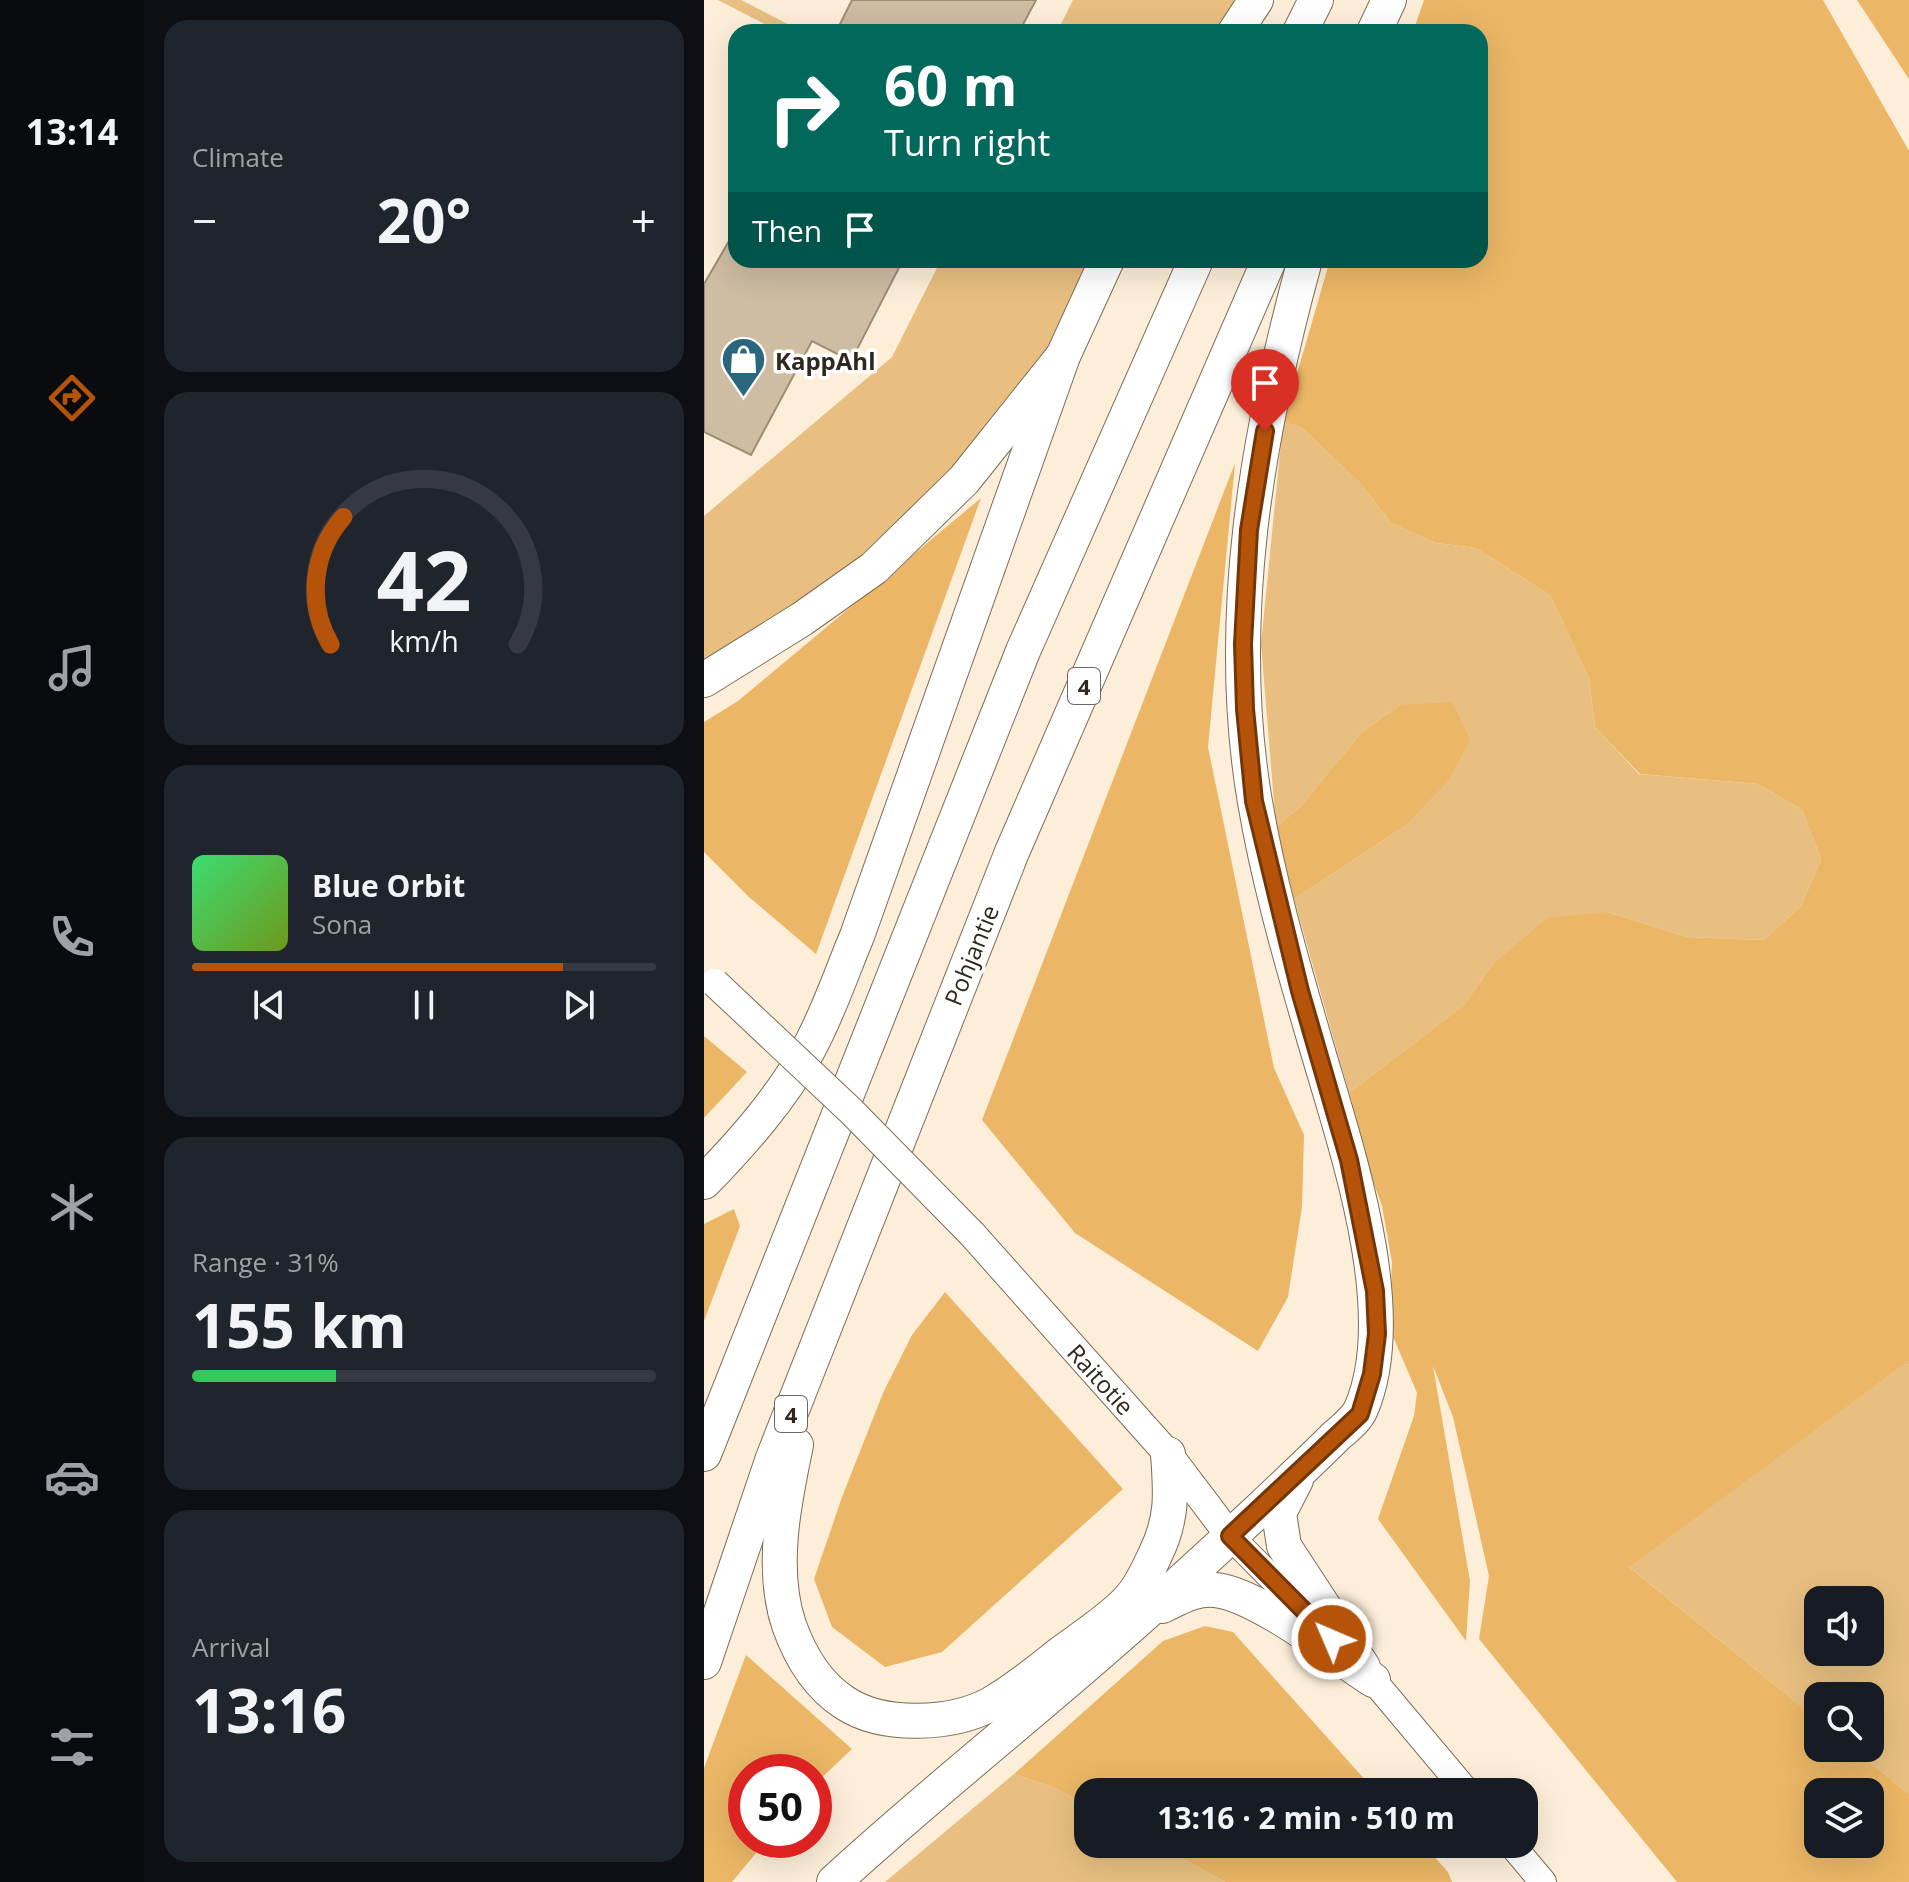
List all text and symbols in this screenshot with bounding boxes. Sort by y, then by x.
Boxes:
text: 60 m [884,46,1018,122]
icon: right [752,56,856,160]
text: 13:14 [26,107,118,156]
text: Turn right [884,118,1050,167]
text: Climate [192,139,284,175]
text: 20° [377,179,471,261]
text: − [192,190,217,250]
text: + [631,190,656,250]
icon: arrive [838,208,882,252]
text: Then [752,210,822,251]
shop icon: KappAhl [720,336,768,399]
place label: KappAhl [775,344,875,377]
pin [1231,349,1299,431]
icon: arrive [1243,361,1287,405]
icon: directions [44,370,100,426]
text: 42 [376,521,472,634]
text: km/h [389,621,459,660]
icon: music [44,640,100,696]
road number: 4 [1068,668,1100,704]
text: Blue Orbit [312,865,465,906]
street label: Pohjantie [936,900,1006,1010]
text: Sona [312,906,372,942]
icon: phone [44,909,100,965]
icon: previous [247,983,291,1027]
icon: pause [402,983,446,1027]
icon: next [557,983,601,1027]
icon: climate [44,1179,100,1235]
text: Range · 31% [192,1244,339,1280]
text: 155 km [192,1284,407,1366]
street label: Raitotie [1060,1336,1142,1422]
road number: 4 [775,1396,807,1432]
icon: car [44,1449,100,1505]
map controls [1804,1586,1884,1858]
button: sound [1804,1586,1884,1666]
position arrow [1290,1597,1374,1681]
text: Arrival [192,1629,270,1665]
text: 13:16 [192,1669,346,1751]
button: search [1804,1682,1884,1762]
icon: filters [44,1719,100,1775]
speed limit sign: 50 [728,1754,832,1858]
button: layers [1804,1778,1884,1858]
text: 13:16 · 2 min · 510 m [1157,1797,1455,1838]

